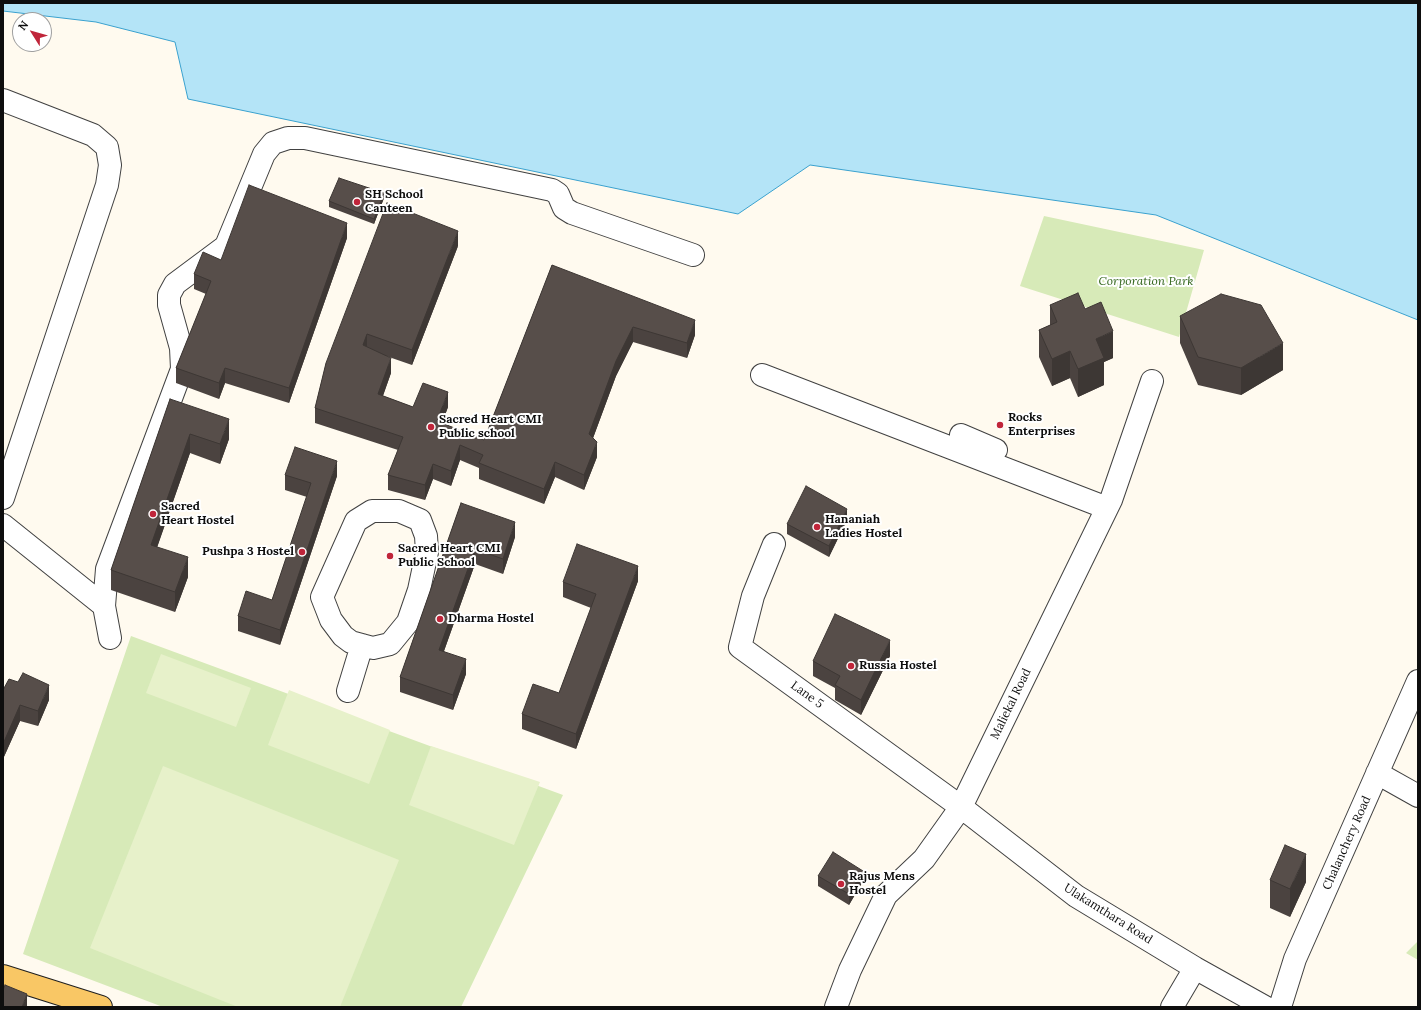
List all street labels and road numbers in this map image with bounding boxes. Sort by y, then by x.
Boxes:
street label: Maliekal Road [988,666,1034,742]
street label: Lane 5 [788,678,826,712]
street label: Chalanchery Road [1320,794,1374,892]
street label: Ulakamthara Road [1061,881,1155,947]

